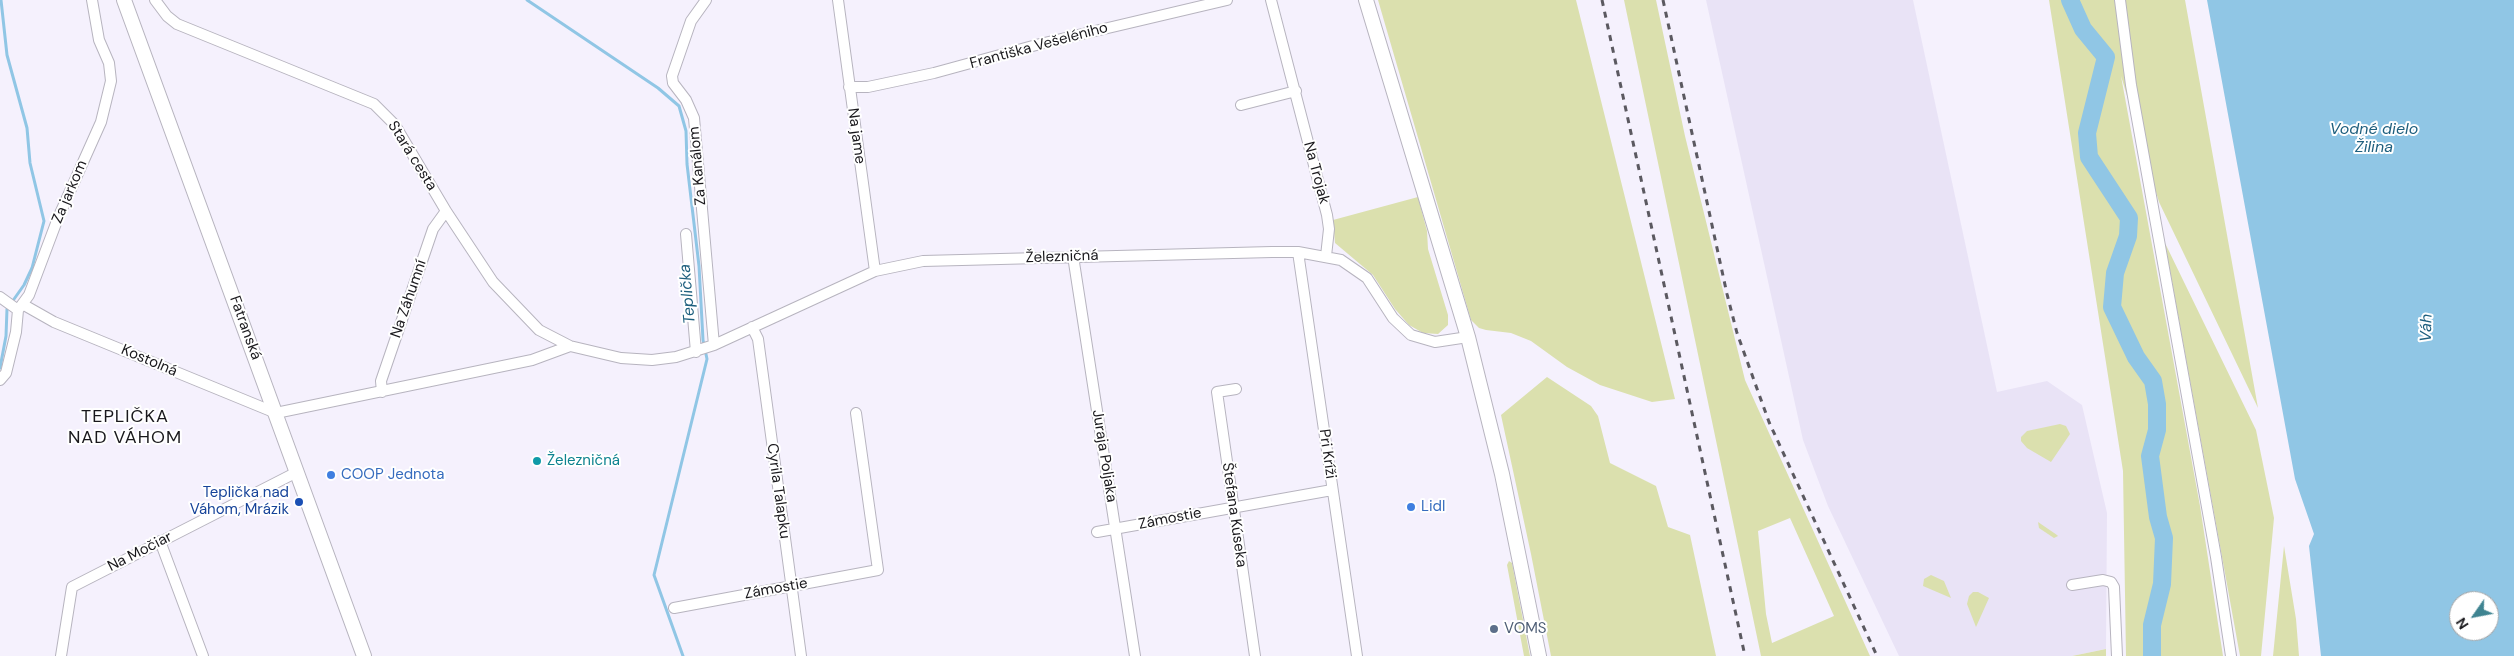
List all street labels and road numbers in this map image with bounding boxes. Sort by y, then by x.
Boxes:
street label: Františka Vešeléniho [968,19,1110,73]
street label: Na jame [843,107,869,165]
street label: Stará cesta [383,118,441,194]
street label: Za Kanálom [686,126,710,206]
street label: Na Trojak [1299,140,1333,206]
street label: Za jarkom [49,158,91,226]
street label: Železničná [1025,247,1099,267]
street label: Na Záhumní [387,258,431,340]
street label: Fatranská [225,294,265,362]
street label: Kostolná [118,341,180,381]
street label: Juraja Poljaka [1088,408,1120,504]
street label: Pri Kríži [1315,428,1339,480]
street label: Cyrila Talapku [762,442,794,540]
street label: Štefana Kúseka [1218,462,1250,568]
street label: Zámostie [1137,504,1203,534]
street label: Na Močiar [105,528,175,576]
street label: Zámostie [743,575,809,603]

